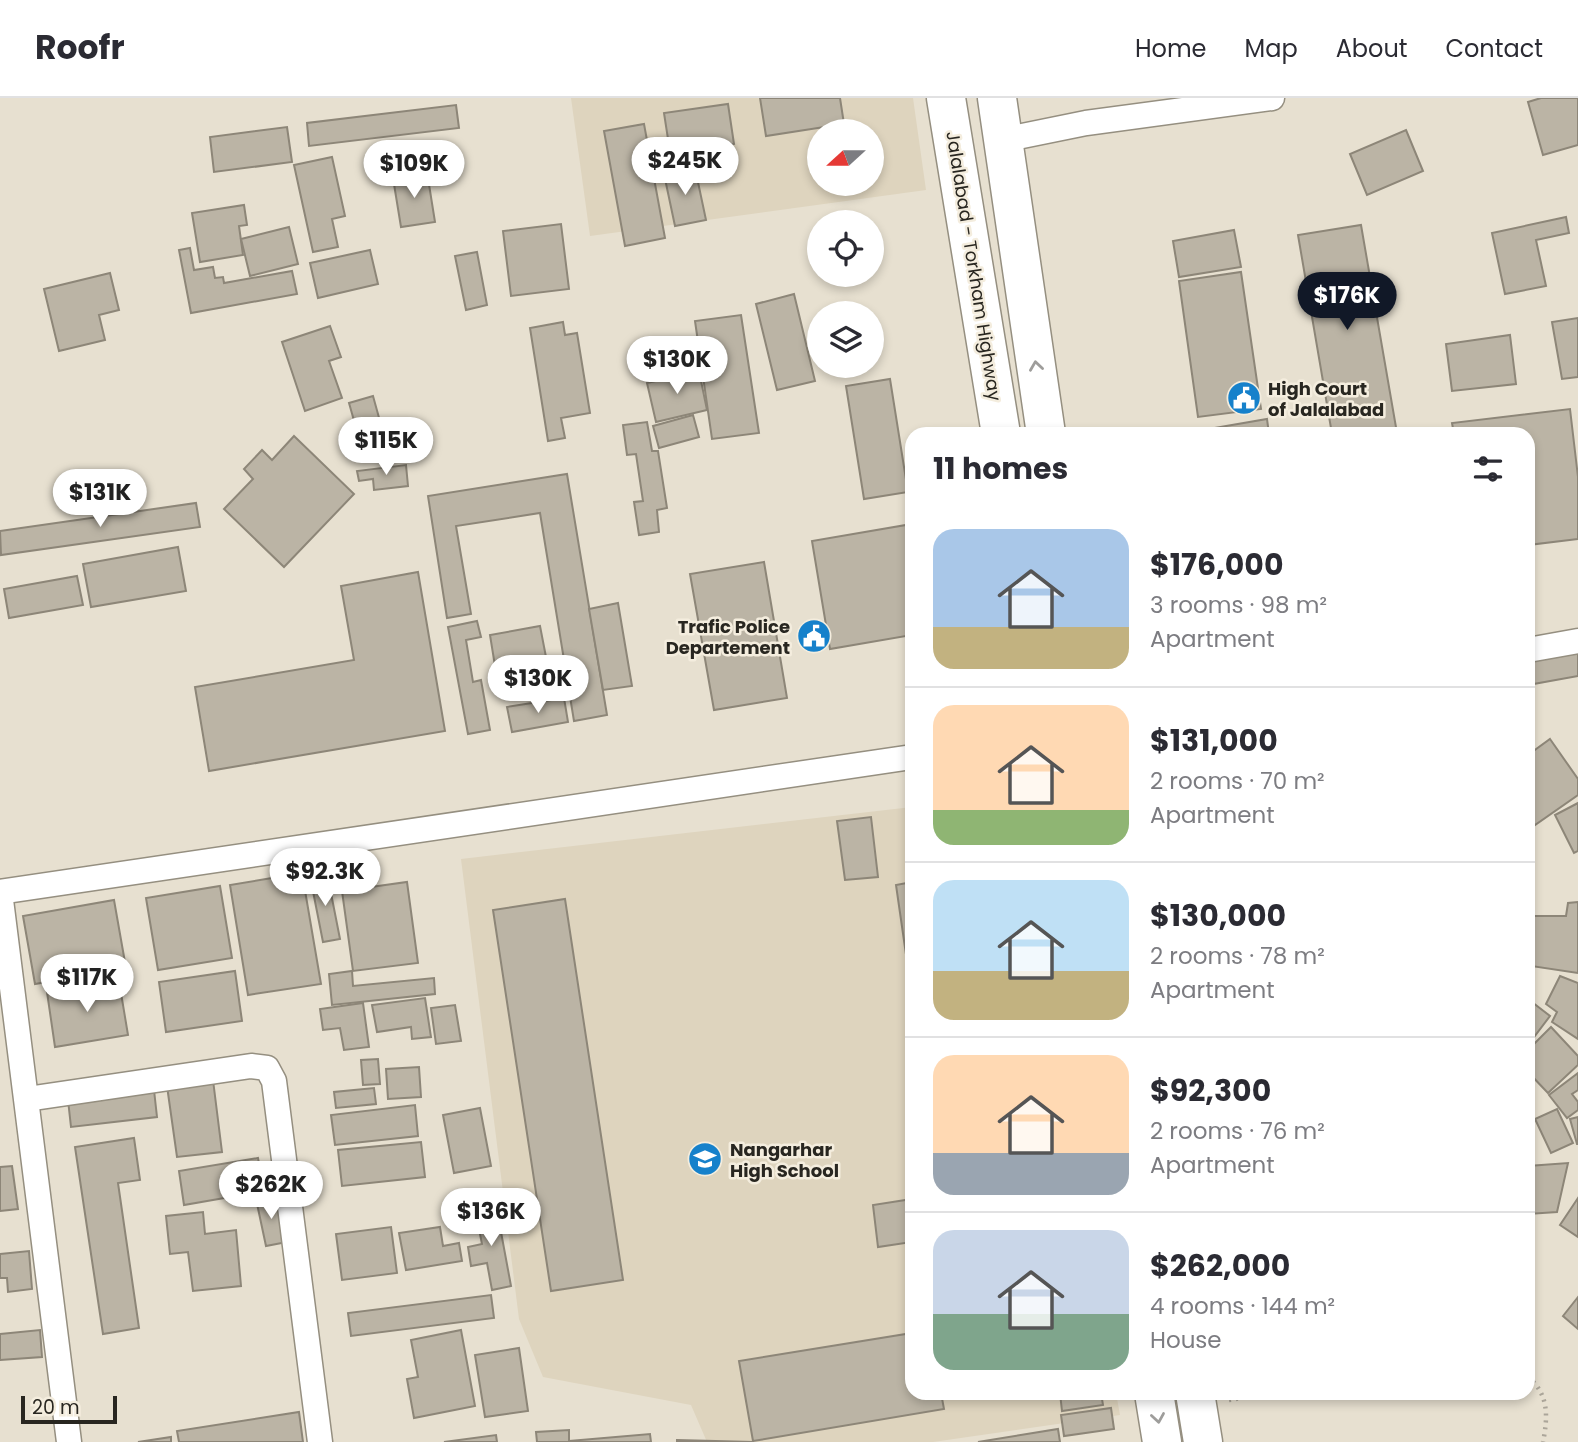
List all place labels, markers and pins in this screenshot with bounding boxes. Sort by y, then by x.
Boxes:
pin: $245K [636,138,734,197]
pin: $109K [365,140,463,200]
pin: $176K [1298,272,1396,332]
pin: $130K [628,336,726,396]
place label: High Court of Jalalabad [1268,376,1384,422]
public building icon: High Court of Jalalabad [1225,379,1263,417]
pin: $115K [337,418,435,477]
pin: $131K [51,470,149,529]
place label: Trafic Police Departement [666,614,790,660]
public building icon: Trafic Police Departement [795,617,833,655]
pin: $130K [489,656,587,715]
pin: $92.3K [268,848,382,908]
pin: $117K [38,954,136,1014]
place label: Nangarhar High School [730,1137,839,1183]
school or university icon: Nangarhar High School [686,1140,724,1178]
pin: $262K [222,1162,320,1221]
pin: $136K [442,1188,540,1248]

